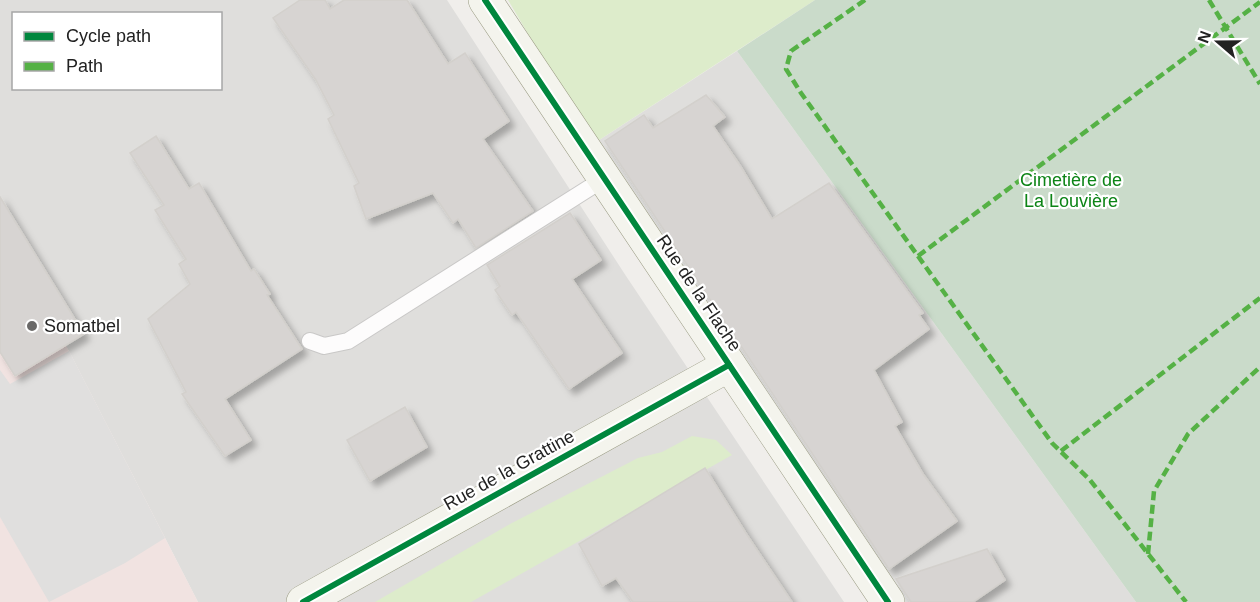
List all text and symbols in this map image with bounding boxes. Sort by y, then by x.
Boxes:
legend [12,12,222,90]
north arrow [1188,12,1248,72]
text: Cycle path [66,26,151,46]
text: N [1194,29,1214,45]
text: Path [66,56,103,76]
park label: Cimetière de La Louvière [1020,170,1122,211]
street label: Rue de la Flache [653,231,745,355]
place label: Somatbel [44,316,120,336]
marker: Somatbel [25,319,39,333]
street label: Rue de la Grattine [440,426,578,514]

